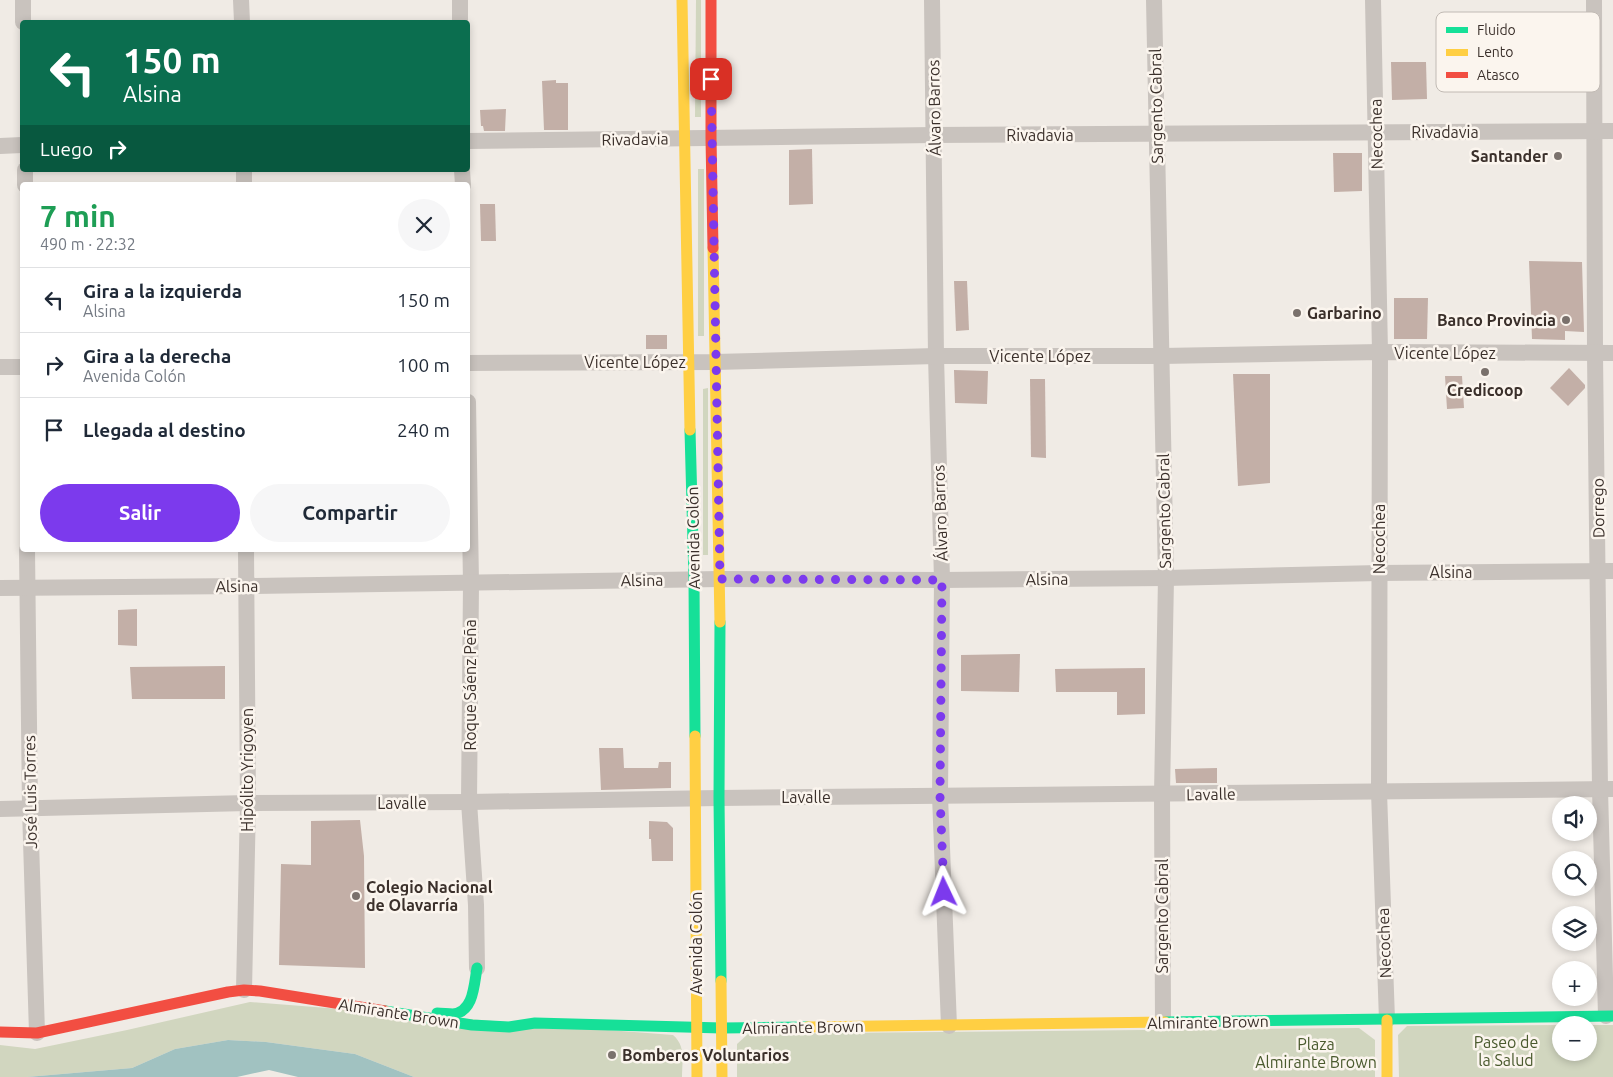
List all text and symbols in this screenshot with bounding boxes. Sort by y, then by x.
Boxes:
legend [1436,12,1600,92]
text: Fluido [1477,22,1516,38]
icon: left [40,40,105,105]
text: 150 m [123,40,221,80]
text: Lento [1477,44,1514,60]
street label: Sargento Cabral [1146,48,1166,164]
pin [690,58,732,100]
street label: Álvaro Barros [922,60,944,156]
icon: arrive [697,65,725,93]
text: Atasco [1477,67,1520,83]
text: Alsina [123,81,182,106]
street label: Necochea [1366,99,1386,169]
street label: Rivadavia [1411,123,1479,141]
street label: Rivadavia [1006,126,1074,144]
street label: Rivadavia [601,129,669,149]
icon: right [103,135,131,163]
text: Luego [40,138,93,160]
place label: Santander [1471,147,1548,165]
marker: Santander [1552,150,1564,162]
text: 7 min [40,199,116,233]
button: close [398,199,450,251]
text: 490 m · 22:32 [40,235,136,253]
text: Gira a la izquierda [83,280,242,302]
icon: left [40,286,68,314]
text: 150 m [397,289,450,311]
text: Alsina [83,302,126,320]
place label: Garbarino [1307,304,1382,322]
marker: Garbarino [1291,307,1303,319]
place label: Banco Provincia [1437,311,1556,329]
marker: Banco Provincia [1560,314,1572,326]
street label: Vicente López [1394,344,1496,362]
text: Gira a la derecha [83,345,231,367]
street label: Vicente López [989,347,1091,365]
icon: right [40,351,68,379]
street label: Vicente López [584,353,686,371]
text: 100 m [397,354,450,376]
marker: Credicoop [1479,366,1491,378]
text: Avenida Colón [83,367,186,385]
place label: Credicoop [1447,381,1523,399]
icon: arrive [40,416,68,444]
text: Llegada al destino [83,419,246,441]
text: 240 m [397,419,450,441]
street label: Sargento Cabral [1154,453,1174,569]
street label: Álvaro Barros [927,464,951,562]
street label: Dorrego [1588,478,1608,538]
button: Salir [40,484,240,542]
button: Compartir [250,484,450,542]
street label: Avenida Colón [683,486,703,590]
street label: Necochea [1370,504,1388,574]
street label: Alsina [1430,563,1472,581]
street label: Alsina [1025,570,1069,588]
street label: Alsina [620,571,664,589]
street label: Alsina [215,577,259,595]
street label: Roque Sáenz Peña [461,619,479,751]
street label: Hipólito Yrigoyen [238,708,256,832]
street label: José Luis Torres [20,735,40,849]
street label: Lavalle [1186,785,1236,803]
street label: Lavalle [781,788,831,806]
street label: Lavalle [377,794,427,812]
map controls [1552,796,1597,1061]
button: sound [1552,796,1597,841]
button: search [1552,851,1597,896]
street label: Sargento Cabral [1153,859,1171,974]
position arrow [917,865,969,917]
place label: Colegio Nacional de Olavarría [366,878,493,914]
marker: Colegio Nacional de Olavarría [350,890,362,902]
street label: Avenida Colón [687,892,705,994]
button: layers [1552,906,1597,951]
street label: Necochea [1374,907,1394,979]
button: + [1552,961,1597,1006]
street label: Almirante Brown [338,995,460,1031]
street label: Almirante Brown [1147,1012,1269,1032]
button: − [1552,1016,1597,1061]
street label: Almirante Brown [742,1017,864,1037]
park label: Paseo de la Salud [1474,1033,1538,1069]
park label: Plaza Almirante Brown [1255,1035,1377,1071]
place label: Bomberos Voluntarios [622,1046,789,1064]
marker: Bomberos Voluntarios [606,1049,618,1061]

